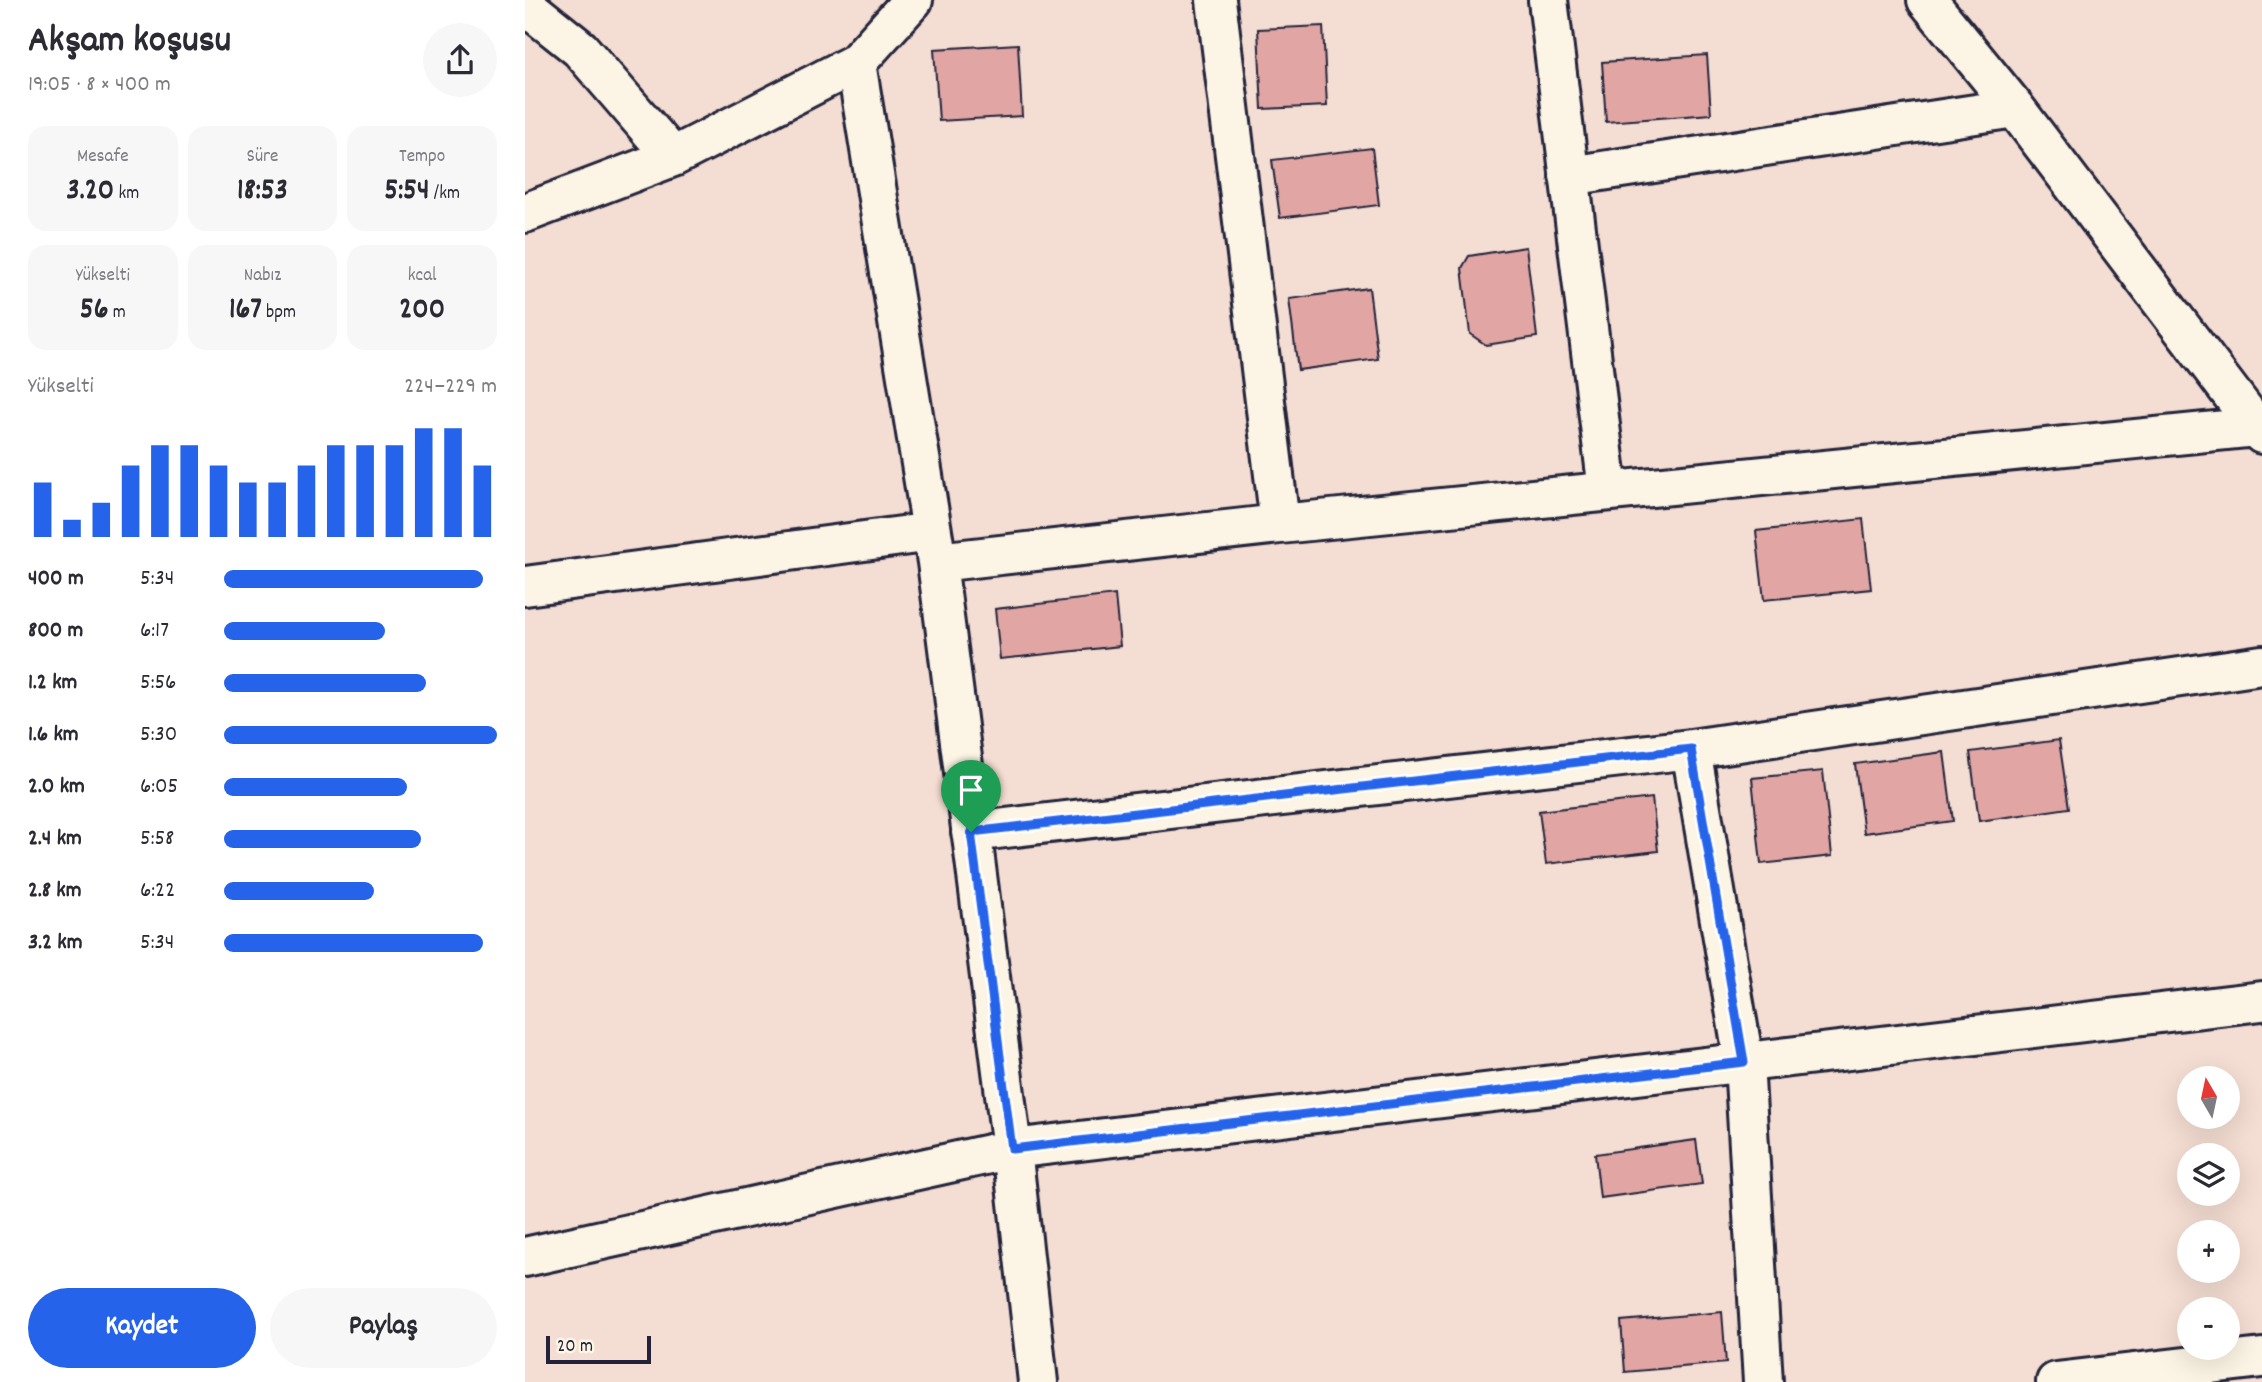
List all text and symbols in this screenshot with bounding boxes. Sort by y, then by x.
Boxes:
text: Akşam koşusu [28,15,231,70]
button: share [423,23,497,97]
text: 19:05 · 8 × 400 m [28,69,171,102]
text: Mesafe [77,144,129,171]
text: Süre [247,144,278,171]
text: Tempo [399,144,445,171]
text: 3.20 [66,171,114,214]
text: 18:53 [237,171,288,214]
text: 5:54 [384,171,429,214]
text: km [114,181,139,208]
text: /km [429,181,460,208]
text: Yükselti [76,263,130,290]
text: Nabız [244,263,281,290]
text: kcal [408,263,437,290]
text: 56 [80,290,108,333]
text: 167 [229,290,262,333]
text: 200 [399,290,445,333]
text: m [108,300,126,327]
text: bpm [262,300,296,327]
text: Yükselti [28,371,94,404]
text: 224–229 m [404,371,497,404]
text: 400 m [28,563,84,596]
text: 5:34 [140,563,174,596]
text: 800 m [28,615,83,648]
text: 6:17 [140,615,169,648]
text: 1.2 km [28,667,77,700]
text: 5:56 [140,667,176,700]
text: 1.6 km [28,719,79,752]
text: 5:30 [140,719,177,752]
pin [941,760,1001,832]
text: 2.0 km [28,771,85,804]
text: 6:05 [140,771,178,804]
icon: arrive [952,771,990,809]
text: 2.4 km [28,823,82,856]
text: 5:58 [140,823,174,856]
text: 2.8 km [28,875,82,908]
text: 6:22 [140,875,175,908]
text: 3.2 km [28,927,83,960]
text: 5:34 [140,927,174,960]
north arrow [2177,1066,2240,1129]
map controls [2177,1066,2240,1360]
button: layers [2177,1143,2240,1206]
button: + [2177,1220,2240,1283]
button: Kaydet [28,1288,256,1368]
button: Paylaş [270,1288,497,1368]
button: − [2177,1297,2240,1360]
scale bar [546,1333,651,1365]
text: 20 m [557,1334,593,1361]

